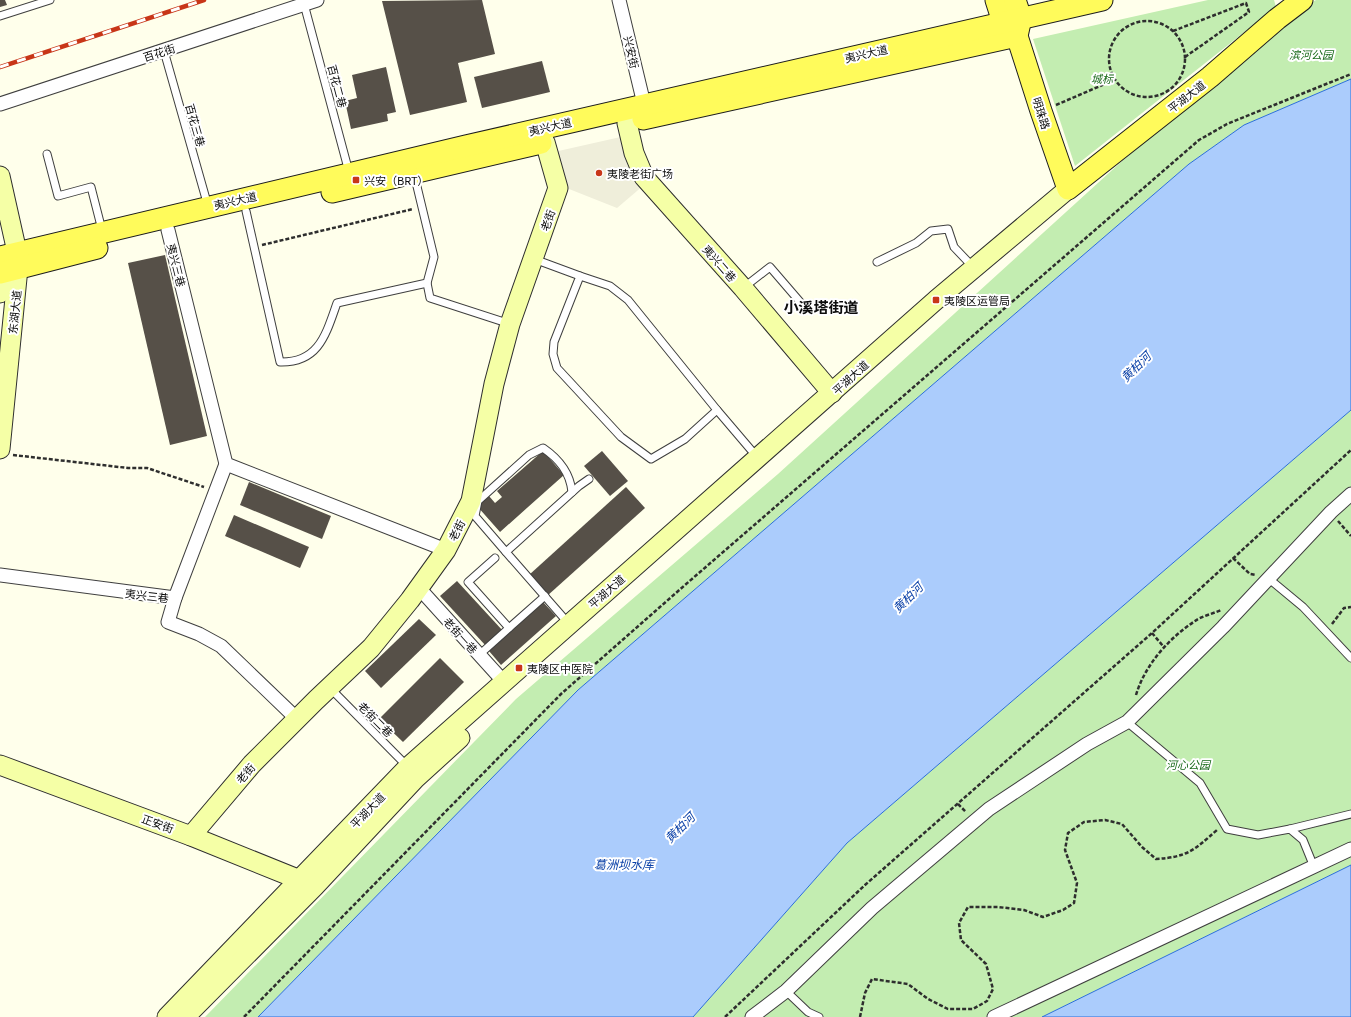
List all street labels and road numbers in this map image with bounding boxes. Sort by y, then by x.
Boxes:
street label: 兴安街 [620,34,644,70]
street label: 百花街 [141,39,177,65]
street label: 夷兴大道 [843,40,889,66]
street label: 百花二巷 [325,63,351,109]
street label: 平湖大道 [1164,76,1208,116]
street label: 明珠路 [1029,95,1055,131]
street label: 百花三巷 [182,102,210,148]
street label: 夷兴大道 [527,113,573,139]
street label: 夷兴大道 [212,187,258,213]
street label: 老街 [536,207,558,233]
street label: 夷兴二巷 [700,241,740,285]
street label: 夷兴三巷 [164,242,190,288]
street label: 东湖大道 [4,289,24,335]
street label: 平湖大道 [828,356,872,398]
street label: 老街 [444,517,468,543]
street label: 平湖大道 [584,571,628,611]
street label: 夷兴三巷 [124,584,170,606]
street label: 老街一巷 [440,613,482,657]
street label: 老街二巷 [355,698,397,740]
street label: 老街 [232,759,258,787]
street label: 平湖大道 [346,789,388,831]
street label: 正安街 [140,810,176,836]

